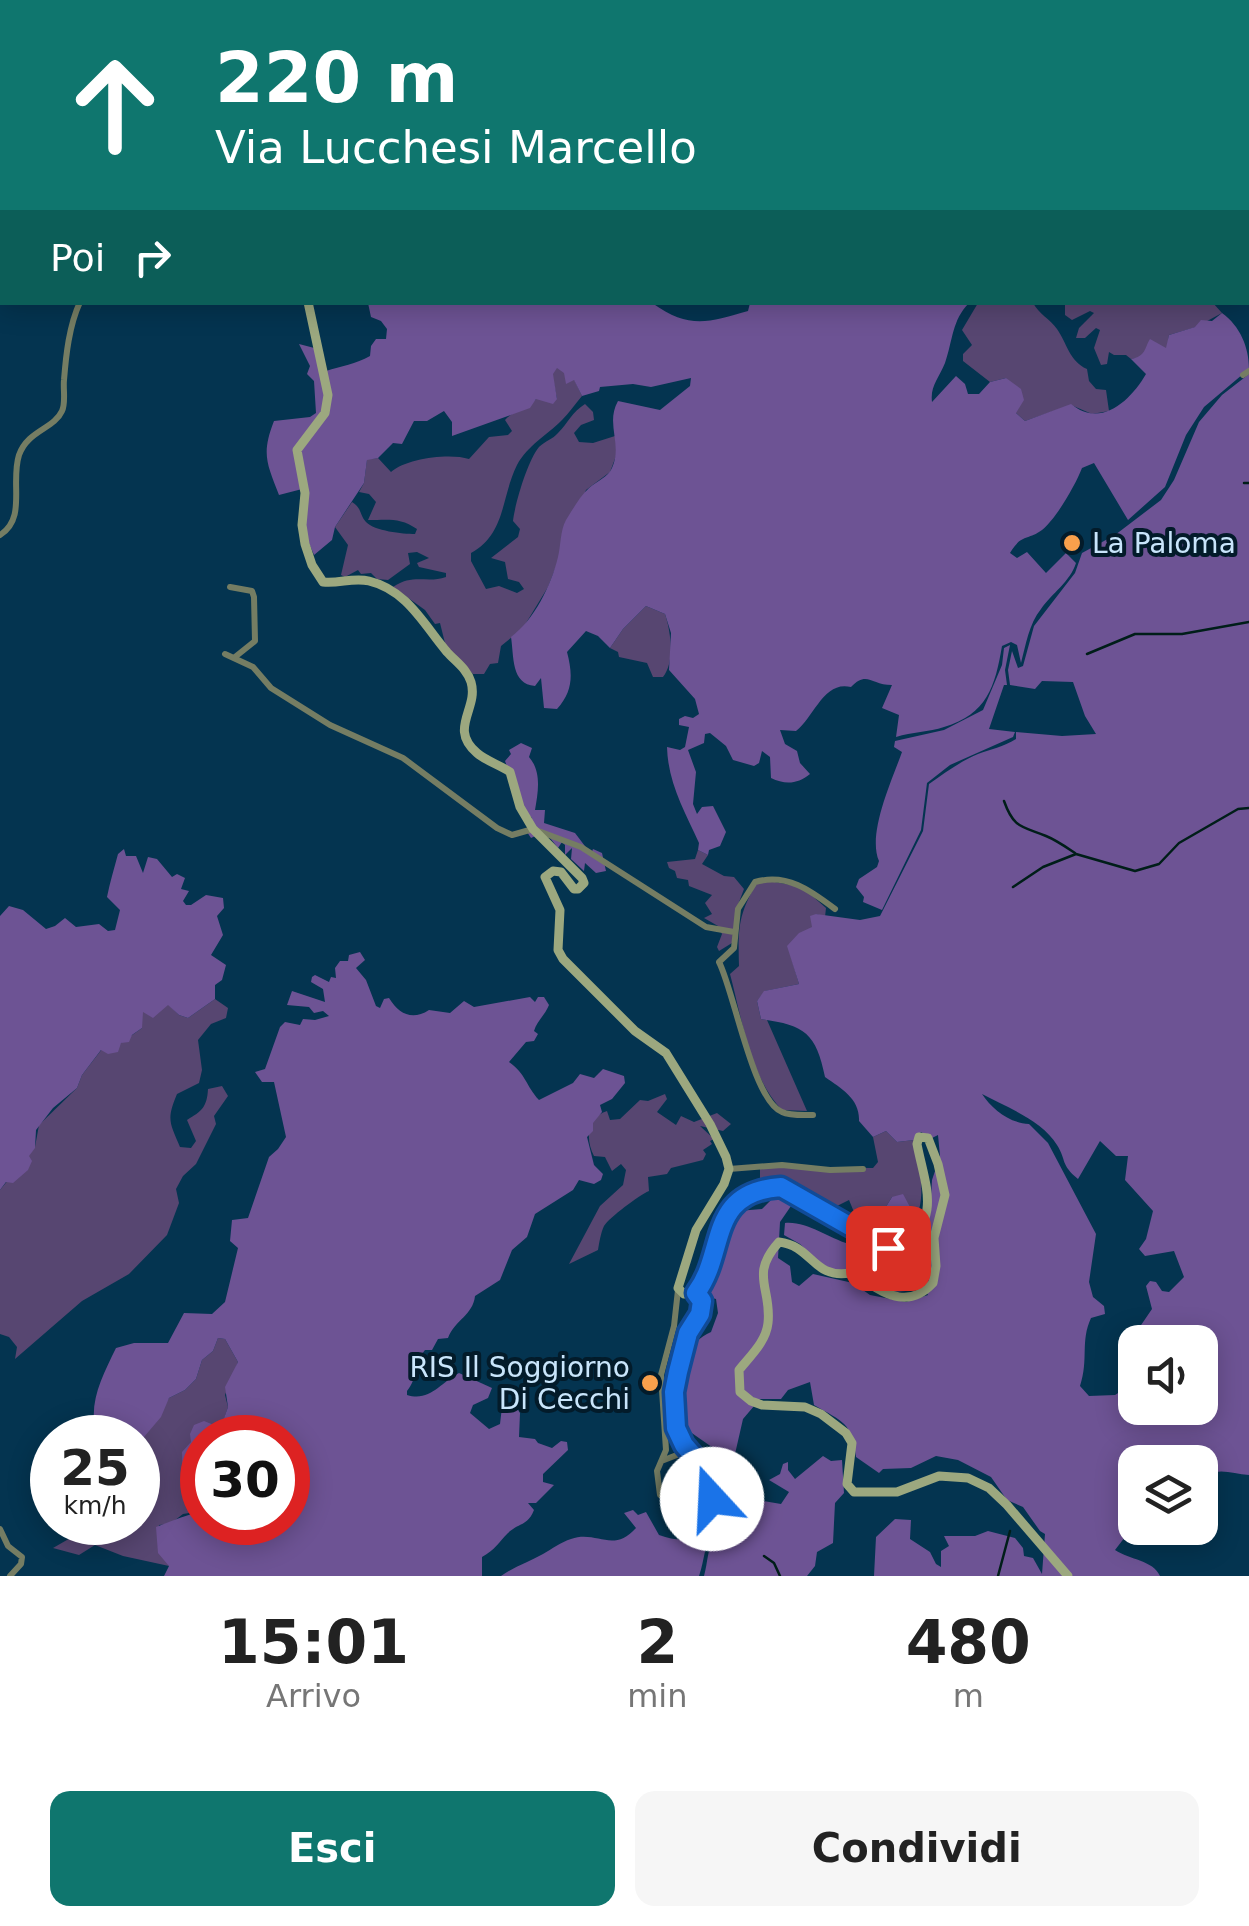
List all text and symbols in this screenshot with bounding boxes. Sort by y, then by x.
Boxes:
text: 220 m [215,37,458,119]
icon: ahead [50,40,180,170]
text: Via Lucchesi Marcello [215,121,697,174]
icon: right [125,230,180,285]
text: Poi [50,236,105,280]
place label: La Paloma [1092,527,1236,560]
marker: La Paloma [1061,532,1083,554]
pin [846,1206,931,1291]
icon: arrive [861,1221,916,1276]
map controls [1118,1325,1218,1545]
button: sound [1118,1325,1218,1425]
place label: RIS Il Soggiorno Di Cecchi [409,1351,630,1416]
marker: RIS Il Soggiorno Di Cecchi [639,1372,661,1394]
speed limit sign: 30 [180,1415,310,1545]
text: 25 [60,1439,130,1497]
button: layers [1118,1445,1218,1545]
position arrow [660,1447,764,1551]
text: km/h [63,1491,127,1520]
text: 15:01 [218,1607,409,1677]
text: 2 [636,1607,678,1677]
text: 480 [906,1607,1031,1677]
text: Arrivo [266,1677,361,1715]
text: min [627,1677,688,1715]
text: m [953,1677,984,1715]
button: Esci [50,1791,615,1906]
button: Condividi [635,1791,1199,1906]

